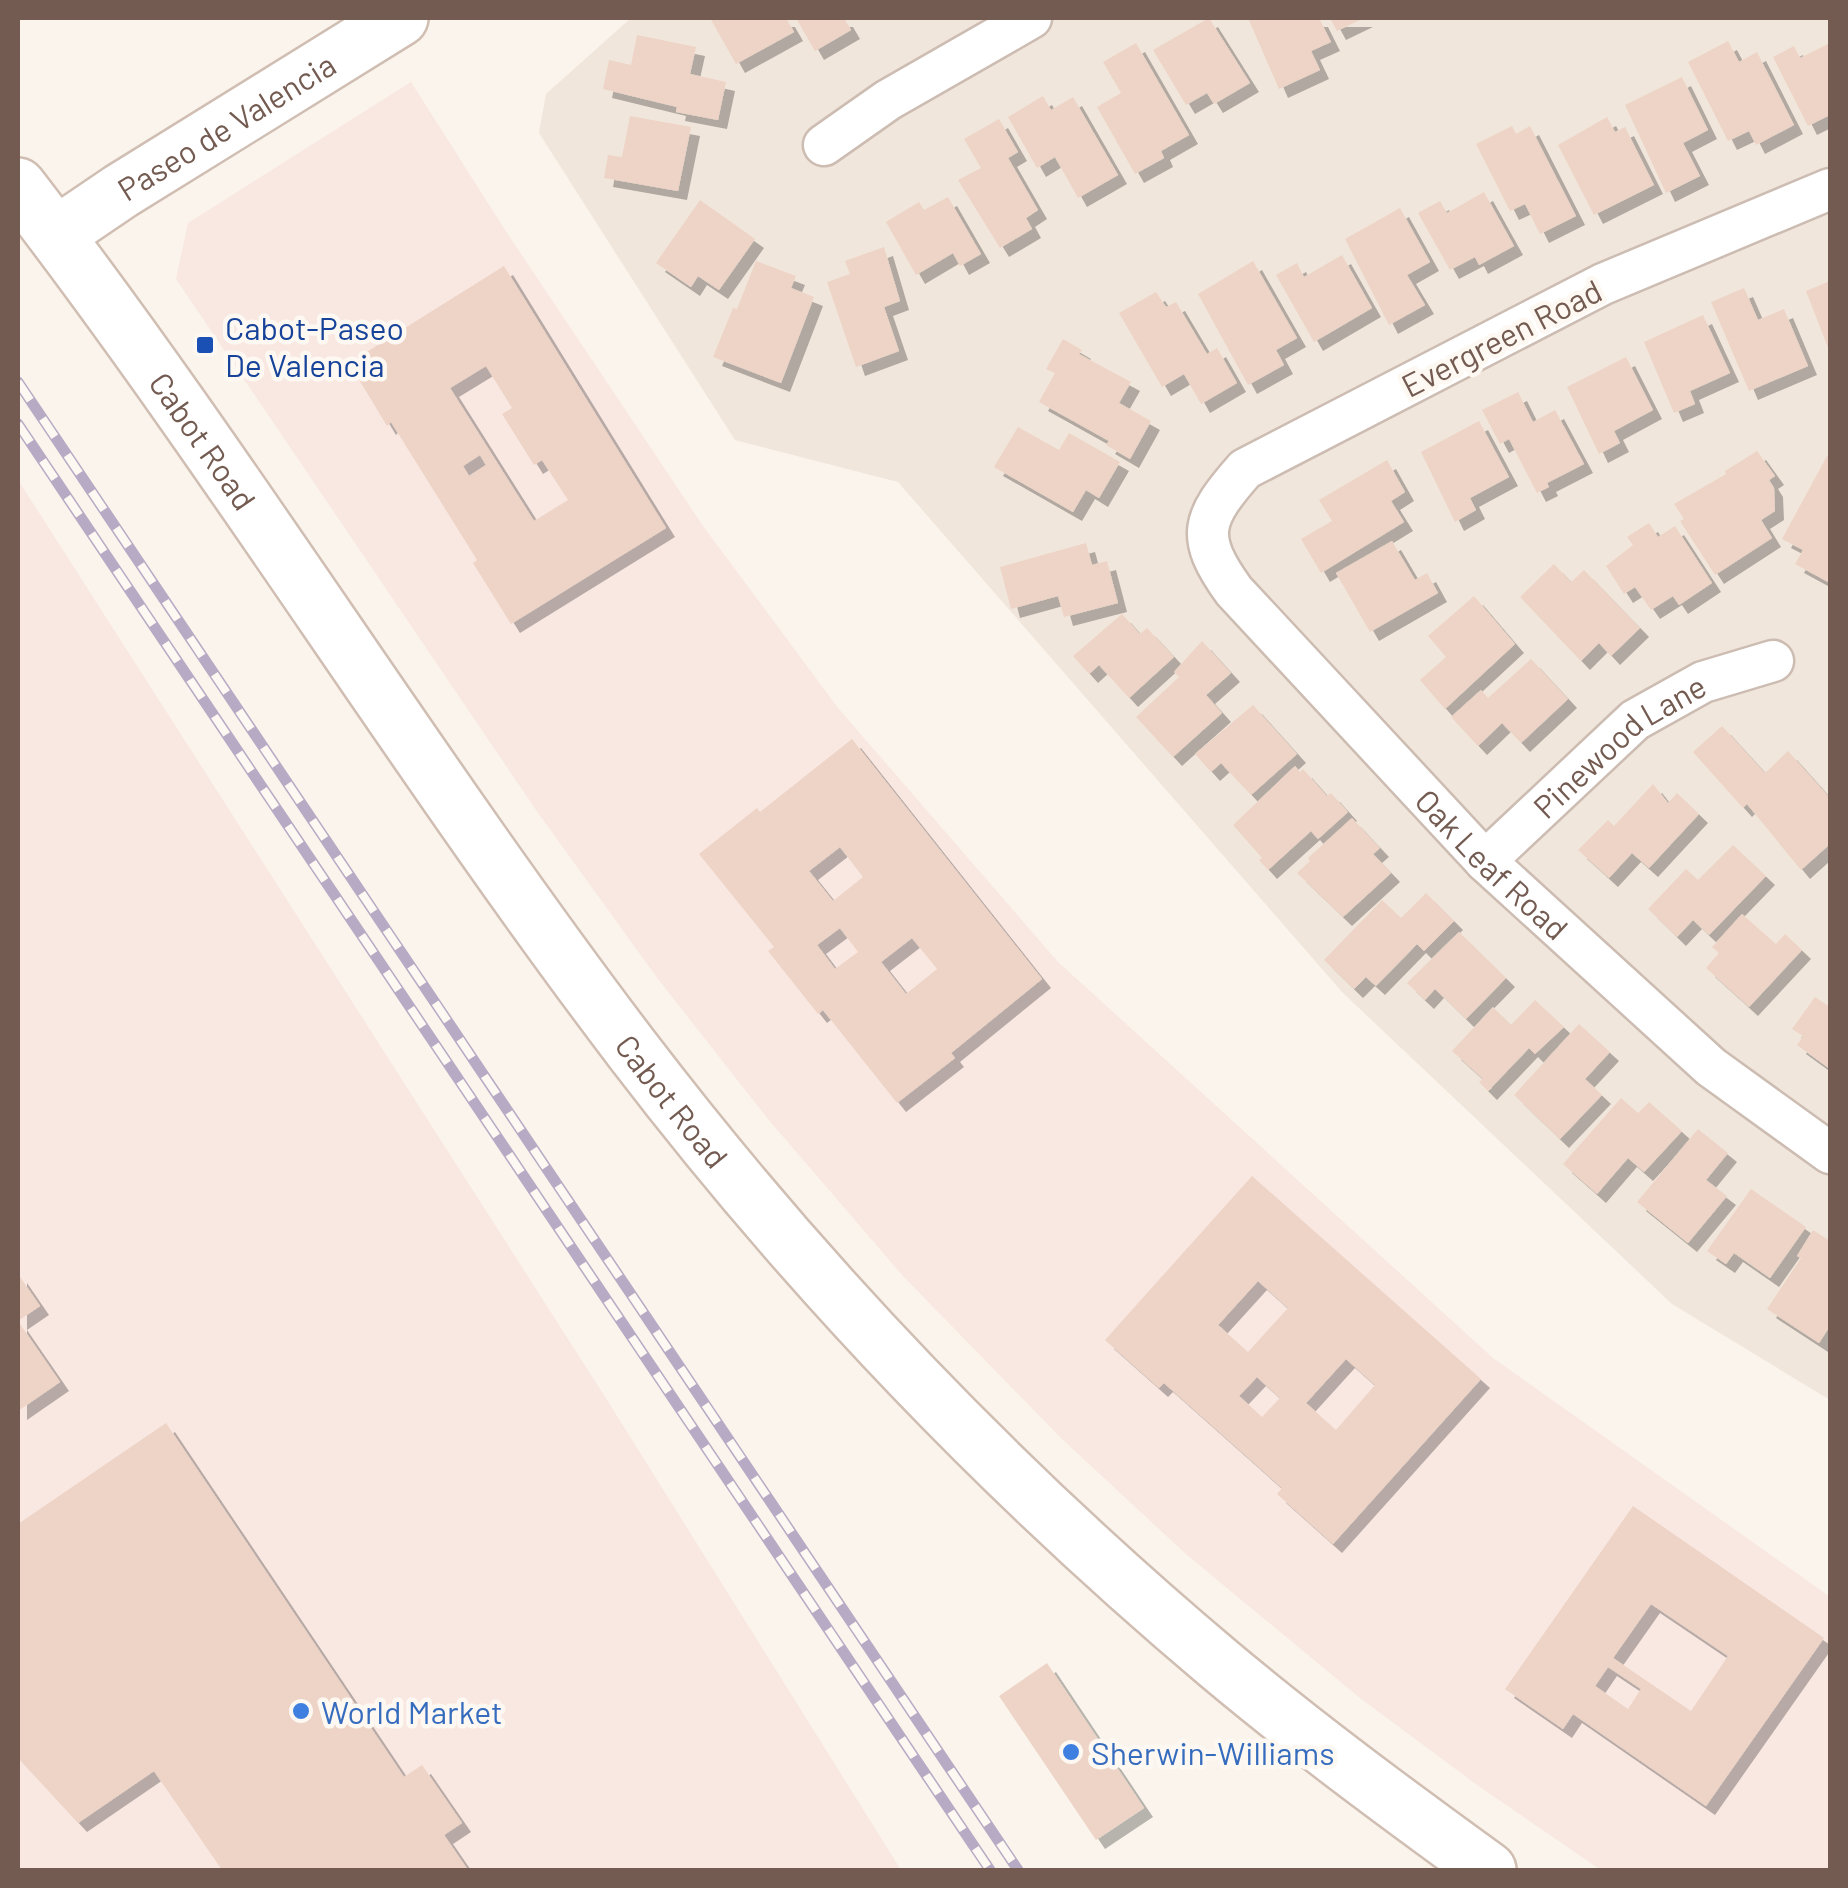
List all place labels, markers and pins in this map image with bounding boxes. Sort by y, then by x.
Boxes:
place label: Cabot-Paseo De Valencia [225,308,404,383]
marker: Cabot-Paseo De Valencia [194,334,216,356]
place label: World Market [321,1692,503,1730]
marker: World Market [290,1700,312,1722]
place label: Sherwin-Williams [1091,1733,1335,1771]
marker: Sherwin-Williams [1060,1741,1082,1763]

